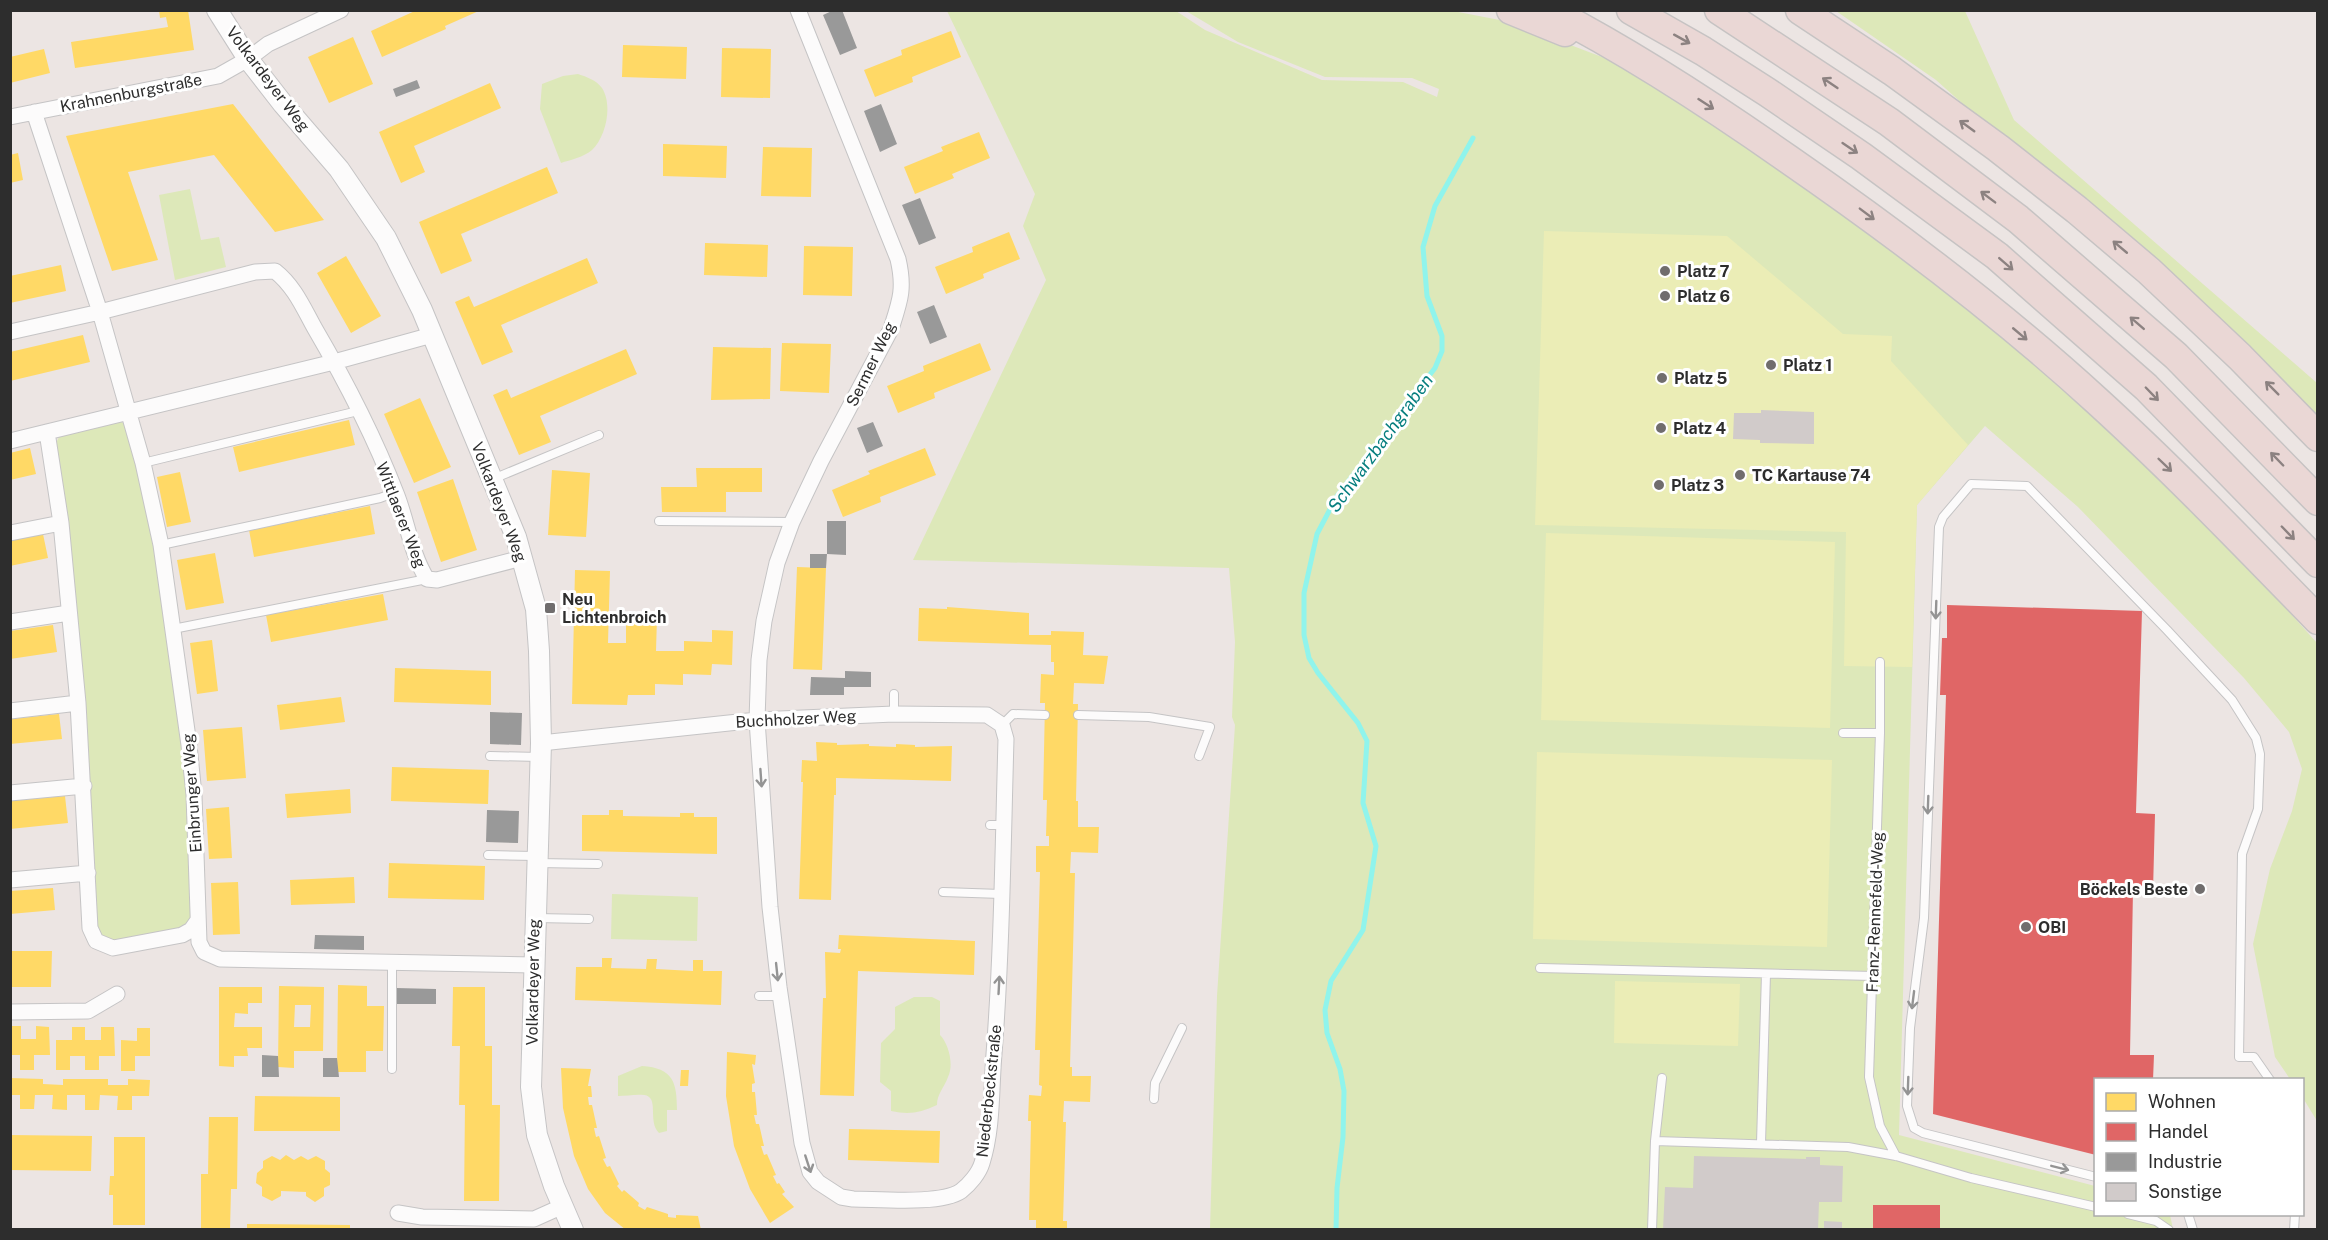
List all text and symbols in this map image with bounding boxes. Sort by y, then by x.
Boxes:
street label: Volkardeyer Weg [222,23,314,135]
one-way arrow [1673,33,1690,45]
street label: Krahnenburgstraße [58,70,204,116]
one-way arrow [1822,76,1839,89]
one-way arrow [1697,98,1714,110]
one-way arrow [1959,120,1975,132]
one-way arrow [1841,142,1858,154]
one-way arrow [1981,191,1997,203]
one-way arrow [1858,207,1874,220]
one-way arrow [2112,240,2128,253]
one-way arrow [1999,257,2014,271]
place label: Platz 7 [1677,262,1730,281]
marker: Platz 7 [1658,264,1672,278]
place label: Platz 6 [1677,287,1730,306]
marker: Platz 6 [1658,289,1672,303]
one-way arrow [2130,316,2145,330]
street label: Sermer Weg [842,318,900,410]
one-way arrow [2012,327,2027,341]
place label: Platz 1 [1783,356,1832,375]
marker: Platz 1 [1764,358,1778,372]
place label: Platz 5 [1674,369,1728,388]
water label: Schwarzbachgraben [1323,370,1437,516]
marker: Platz 5 [1655,371,1669,385]
one-way arrow [2264,381,2279,396]
one-way arrow [2145,386,2160,401]
place label: Platz 4 [1673,419,1727,438]
marker: Platz 4 [1654,421,1668,435]
street label: Volkardeyer Weg [467,439,531,565]
one-way arrow [2269,451,2284,466]
one-way arrow [2157,457,2172,471]
street label: Wittlaerer Weg [372,459,430,571]
place label: TC Kartause 74 [1752,466,1871,485]
marker: TC Kartause 74 [1733,468,1747,482]
place label: Platz 3 [1671,476,1724,495]
marker: Platz 3 [1652,478,1666,492]
one-way arrow [2281,526,2296,541]
place label: Neu Lichtenbroich [562,590,666,627]
one-way arrow [1930,600,1941,620]
marker: Neu Lichtenbroich [543,601,557,615]
street label: Buchholzer Weg [735,706,857,732]
street label: Einbrunger Weg [178,733,206,853]
one-way arrow [756,767,767,787]
one-way arrow [1922,795,1934,815]
street label: Franz-Rennefeld-Weg [1863,831,1887,993]
place label: Böckels Beste [2080,880,2188,899]
marker: Böckels Beste [2193,882,2207,896]
street label: Volkardeyer Weg [522,918,544,1046]
place label: OBI [2038,918,2066,937]
marker: OBI [2019,920,2033,934]
one-way arrow [772,962,783,982]
one-way arrow [993,976,1004,996]
one-way arrow [1908,989,1919,1009]
street label: Niederbeckstraße [973,1024,1005,1158]
one-way arrow [1902,1076,1913,1096]
legend [2094,1078,2304,1216]
text: Wohnen [2148,1091,2216,1112]
text: Handel [2148,1121,2208,1142]
text: Industrie [2148,1151,2222,1172]
one-way arrow [804,1154,815,1173]
one-way arrow [2050,1162,2069,1174]
text: Sonstige [2148,1181,2222,1202]

